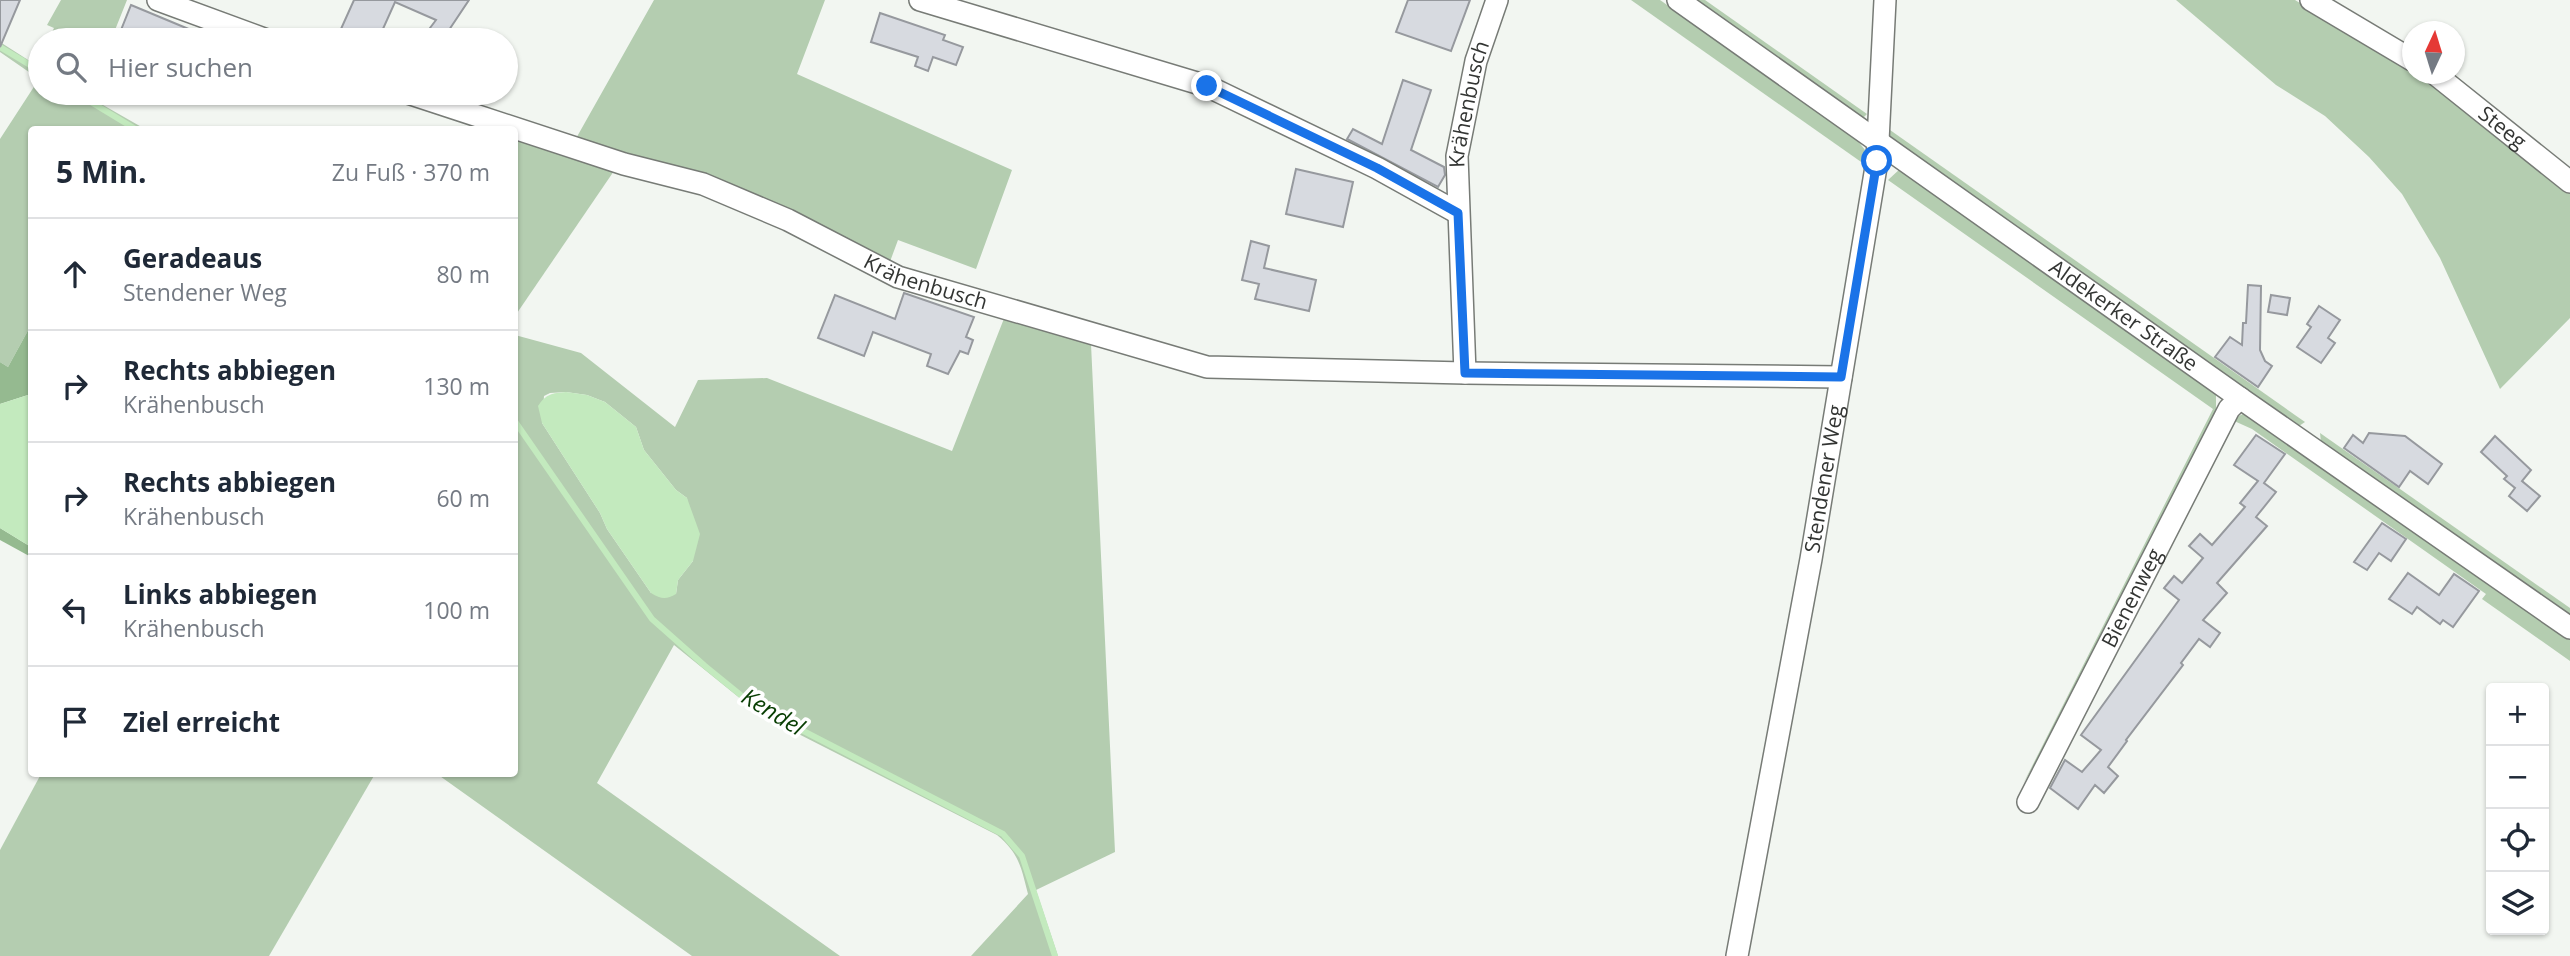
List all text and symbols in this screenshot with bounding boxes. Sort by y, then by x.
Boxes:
north arrow [2402,21,2465,84]
search box [28,28,518,105]
street label: Krähenbusch [1442,37,1495,168]
icon: search [52,48,90,86]
text: Hier suchen [108,49,253,85]
route end [1191,70,1222,101]
street label: Steeg [2473,99,2533,155]
route start [1861,145,1892,176]
text: 5 Min. [56,151,147,192]
text: Zu Fuß · 370 m [332,156,490,188]
text: Geradeaus [123,240,262,276]
street label: Krähenbusch [859,247,991,315]
street label: Aldekerker Straße [2044,253,2204,377]
icon: ahead [56,255,94,293]
text: 80 m [436,258,490,290]
text: Stendener Weg [123,276,287,308]
text: Rechts abbiegen [123,352,336,388]
icon: right [56,367,94,405]
text: 130 m [423,370,490,402]
text: Krähenbusch [123,388,265,420]
street label: Stendener Weg [1797,403,1849,555]
text: Rechts abbiegen [123,464,336,500]
icon: right [56,479,94,517]
text: 60 m [436,482,490,514]
text: Krähenbusch [123,500,265,532]
street label: Bienenweg [2094,543,2168,652]
text: Links abbiegen [123,576,318,612]
icon: left [56,591,94,629]
text: 100 m [423,594,490,626]
text: Krähenbusch [123,612,265,644]
water label: Kendel [736,680,812,743]
map controls [2486,683,2549,935]
button: + [2486,683,2549,746]
icon: arrive [56,703,94,741]
text: Ziel erreicht [123,704,280,740]
button: − [2486,746,2549,809]
button: locate [2486,809,2549,872]
button: layers [2486,872,2549,935]

